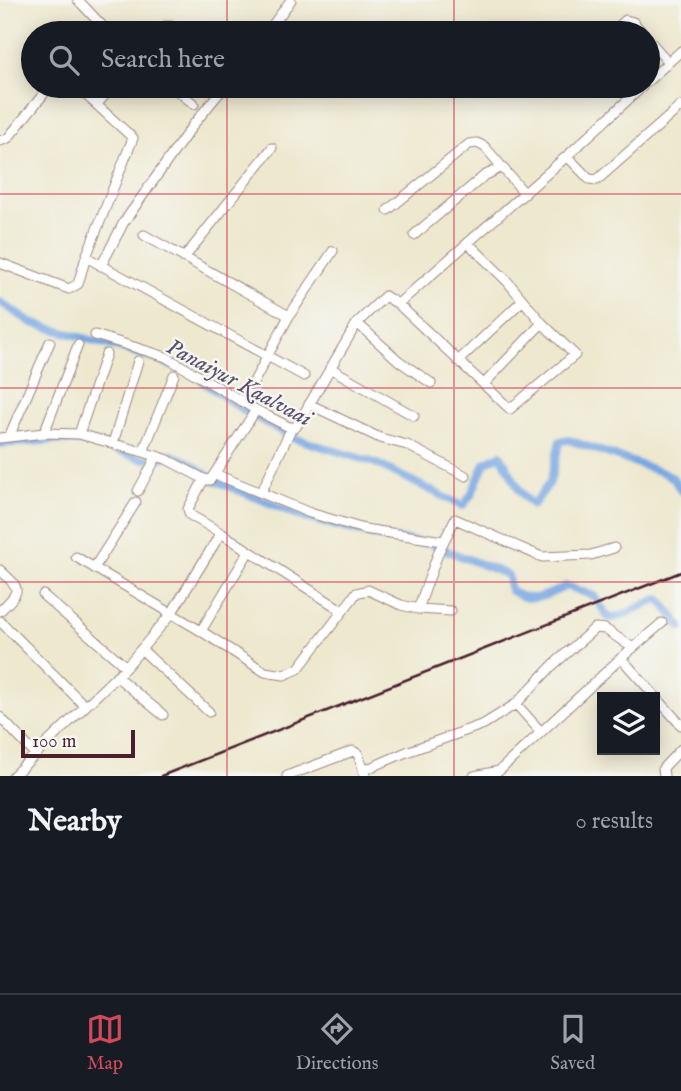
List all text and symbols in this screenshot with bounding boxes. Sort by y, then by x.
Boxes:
search box [21,21,660,98]
icon: search [45,41,83,79]
text: Search here [101,43,225,76]
water label: Panaiyur Kaalvaai [161,332,318,434]
map controls [597,692,660,755]
button: layers [597,692,660,755]
scale bar [21,727,135,759]
text: 100 m [32,730,76,754]
text: Nearby [28,803,121,841]
text: 0 results [575,807,653,836]
tab: Map [86,1010,124,1076]
tab: Directions [296,1010,378,1076]
tab: Saved [550,1010,595,1076]

